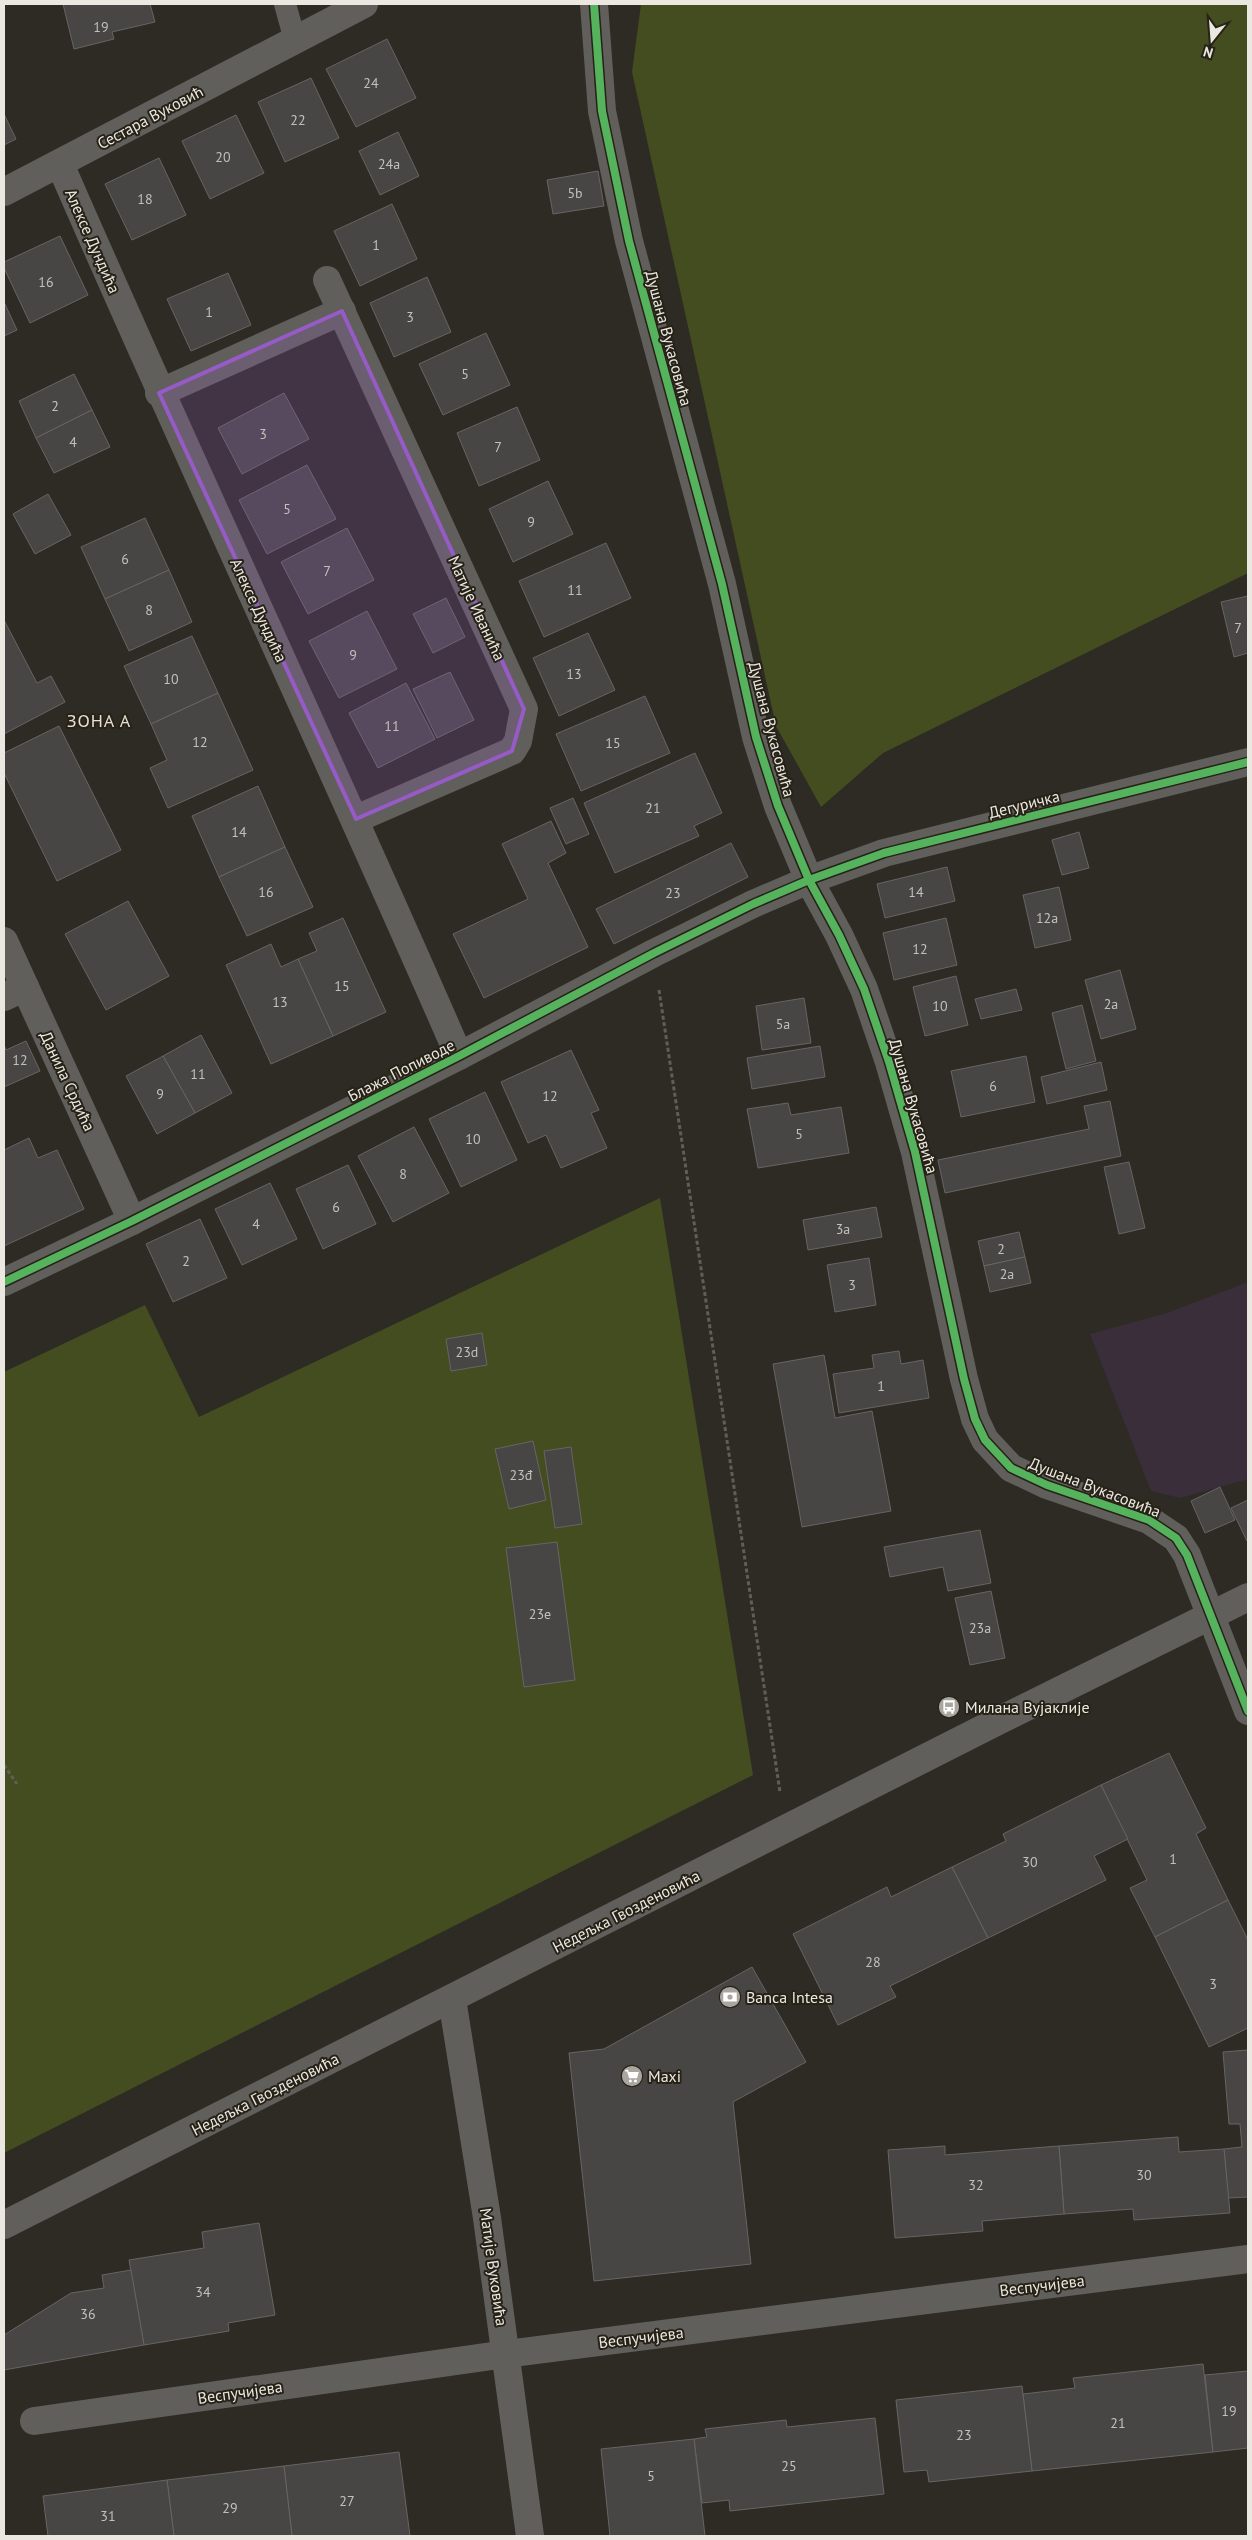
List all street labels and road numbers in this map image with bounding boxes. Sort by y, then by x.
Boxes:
street label: Сестара Вуковић [94,81,206,153]
street label: Алексе Дундића [61,186,125,296]
street label: Душана Вукасовића [641,268,697,408]
street label: Матије Иванића [444,552,510,664]
street label: Алексе Дундића [226,555,292,665]
street label: Душана Вукасовића [744,659,800,799]
street label: Дегуричка [986,786,1062,822]
street label: Данила Срдића [36,1028,100,1134]
street label: Блажа Попиводе [344,1034,458,1106]
street label: Душана Вукасовића [885,1036,943,1176]
street label: Душана Вукасовића [1026,1453,1164,1521]
street label: Недељка Гвозденовића [549,1865,703,1957]
street label: Недељка Гвозденовића [188,2048,342,2140]
street label: Матије Вуковића [476,2207,512,2327]
street label: Веспучијева [998,2270,1086,2300]
street label: Веспучијева [597,2322,685,2352]
street label: Веспучијева [196,2376,284,2408]

